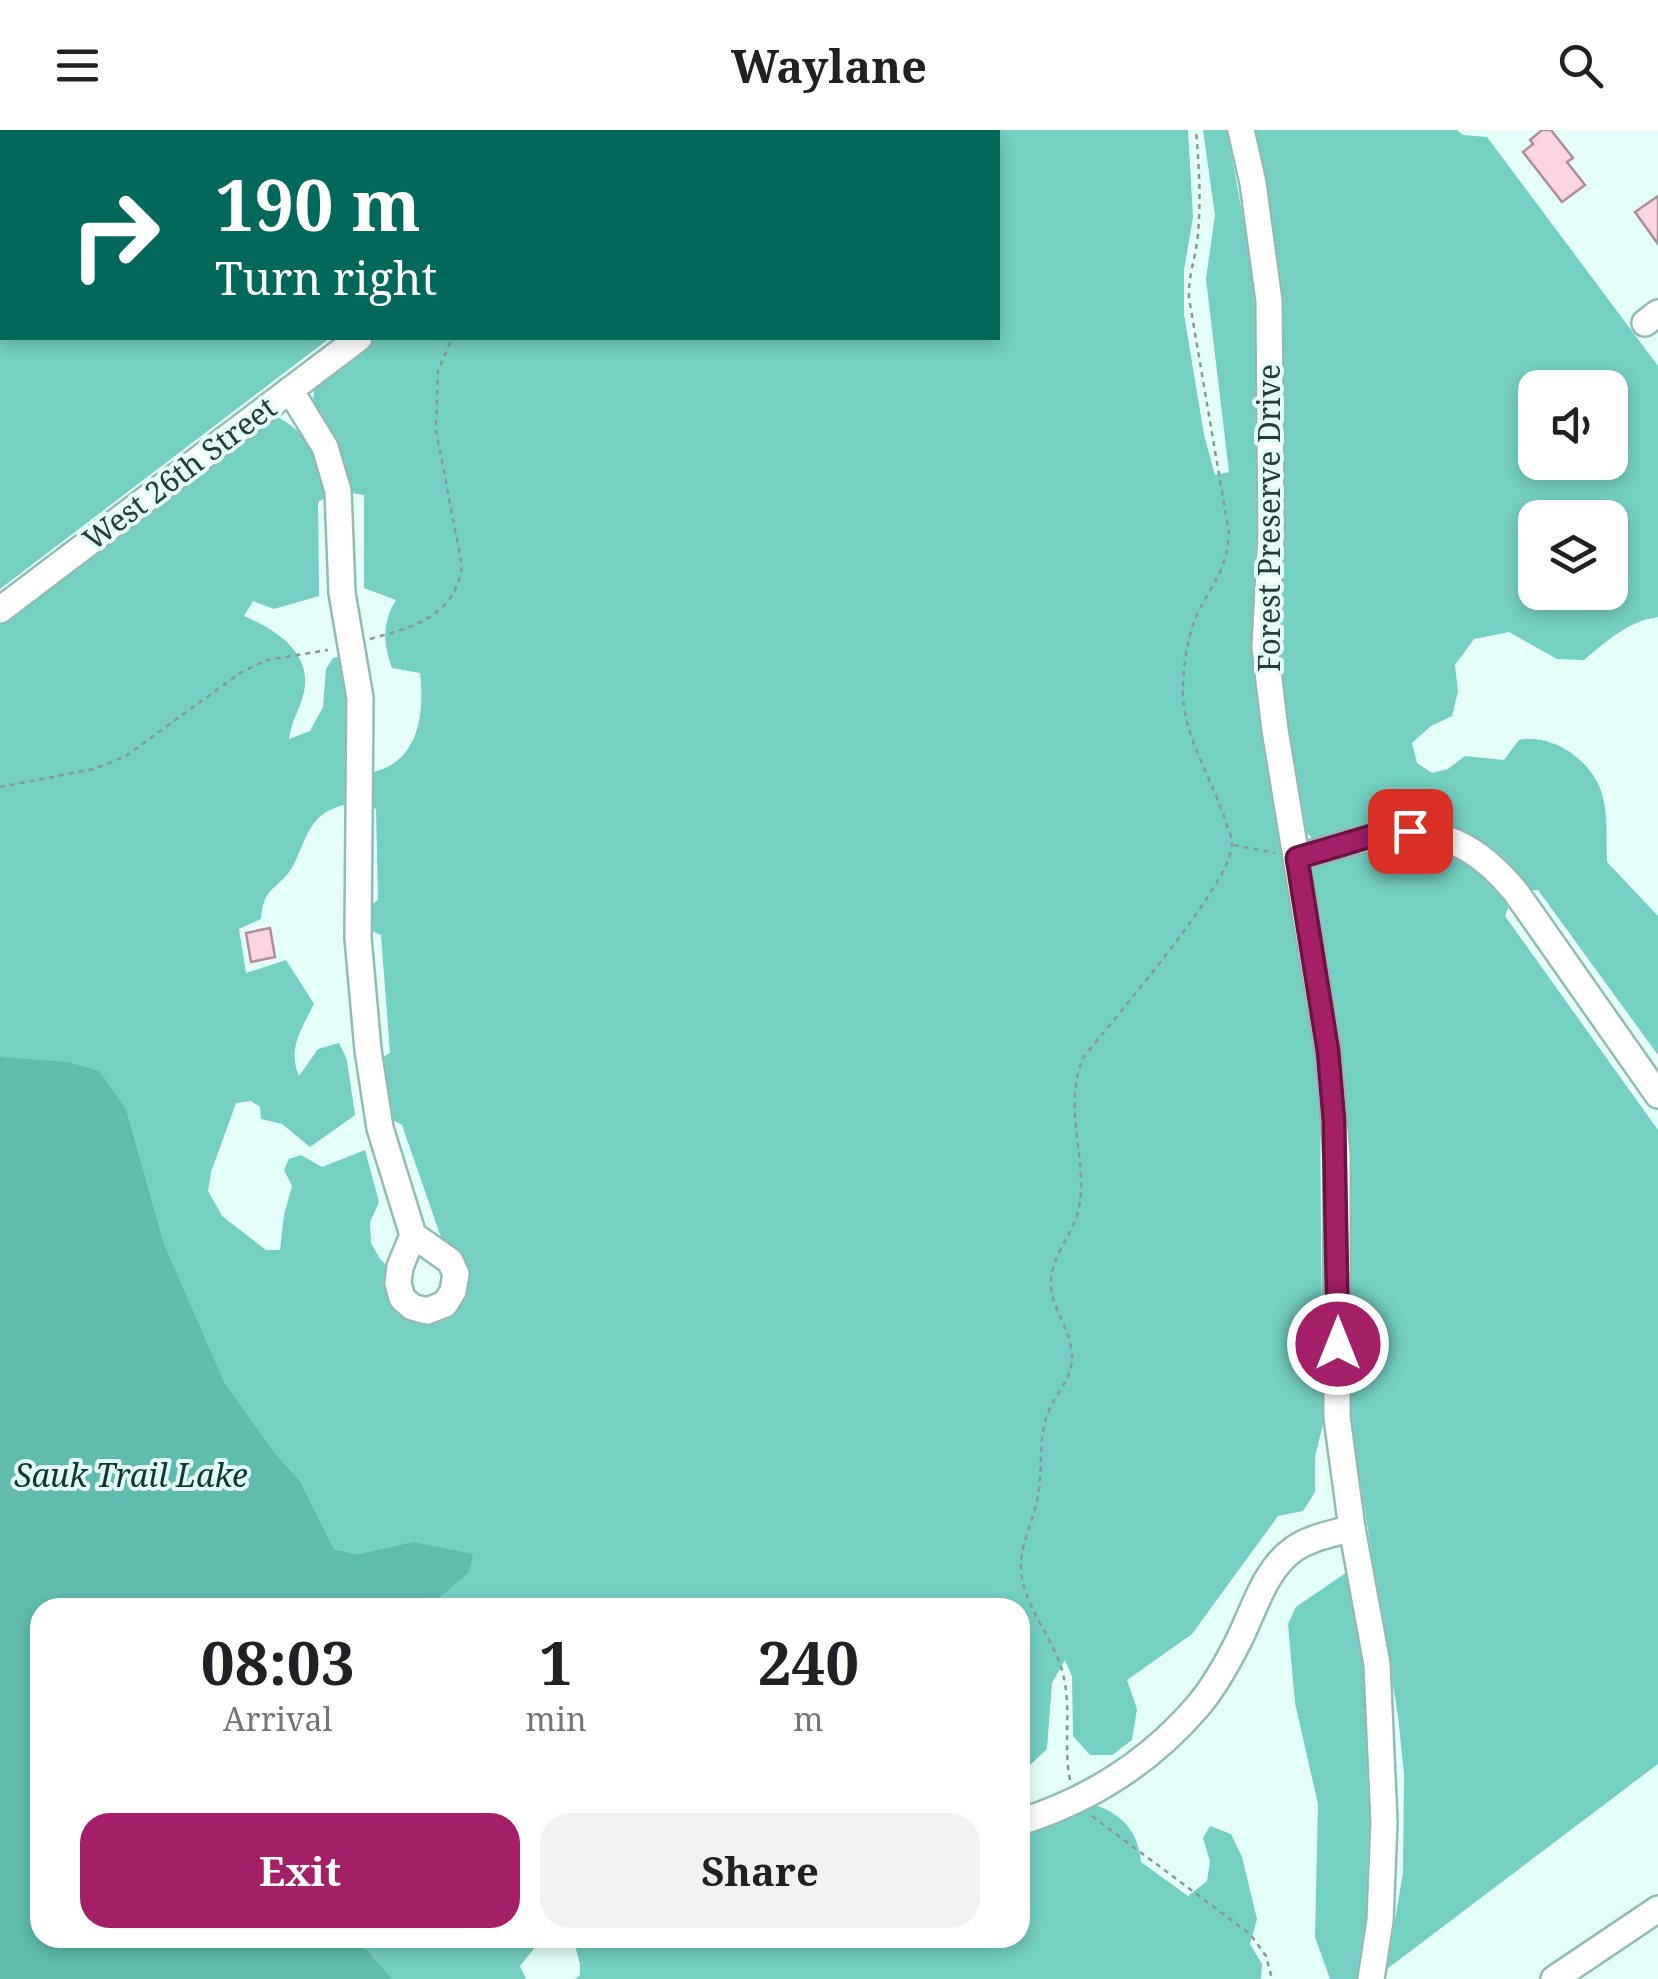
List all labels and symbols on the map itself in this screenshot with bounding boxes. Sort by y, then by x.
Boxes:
street label: Forest Preserve Drive [1248,364,1289,672]
street label: West 26th Street [74,387,284,559]
pin [1368,789,1453,874]
position arrow [1286,1292,1390,1396]
water label: Sauk Trail Lake [14,1453,248,1496]

